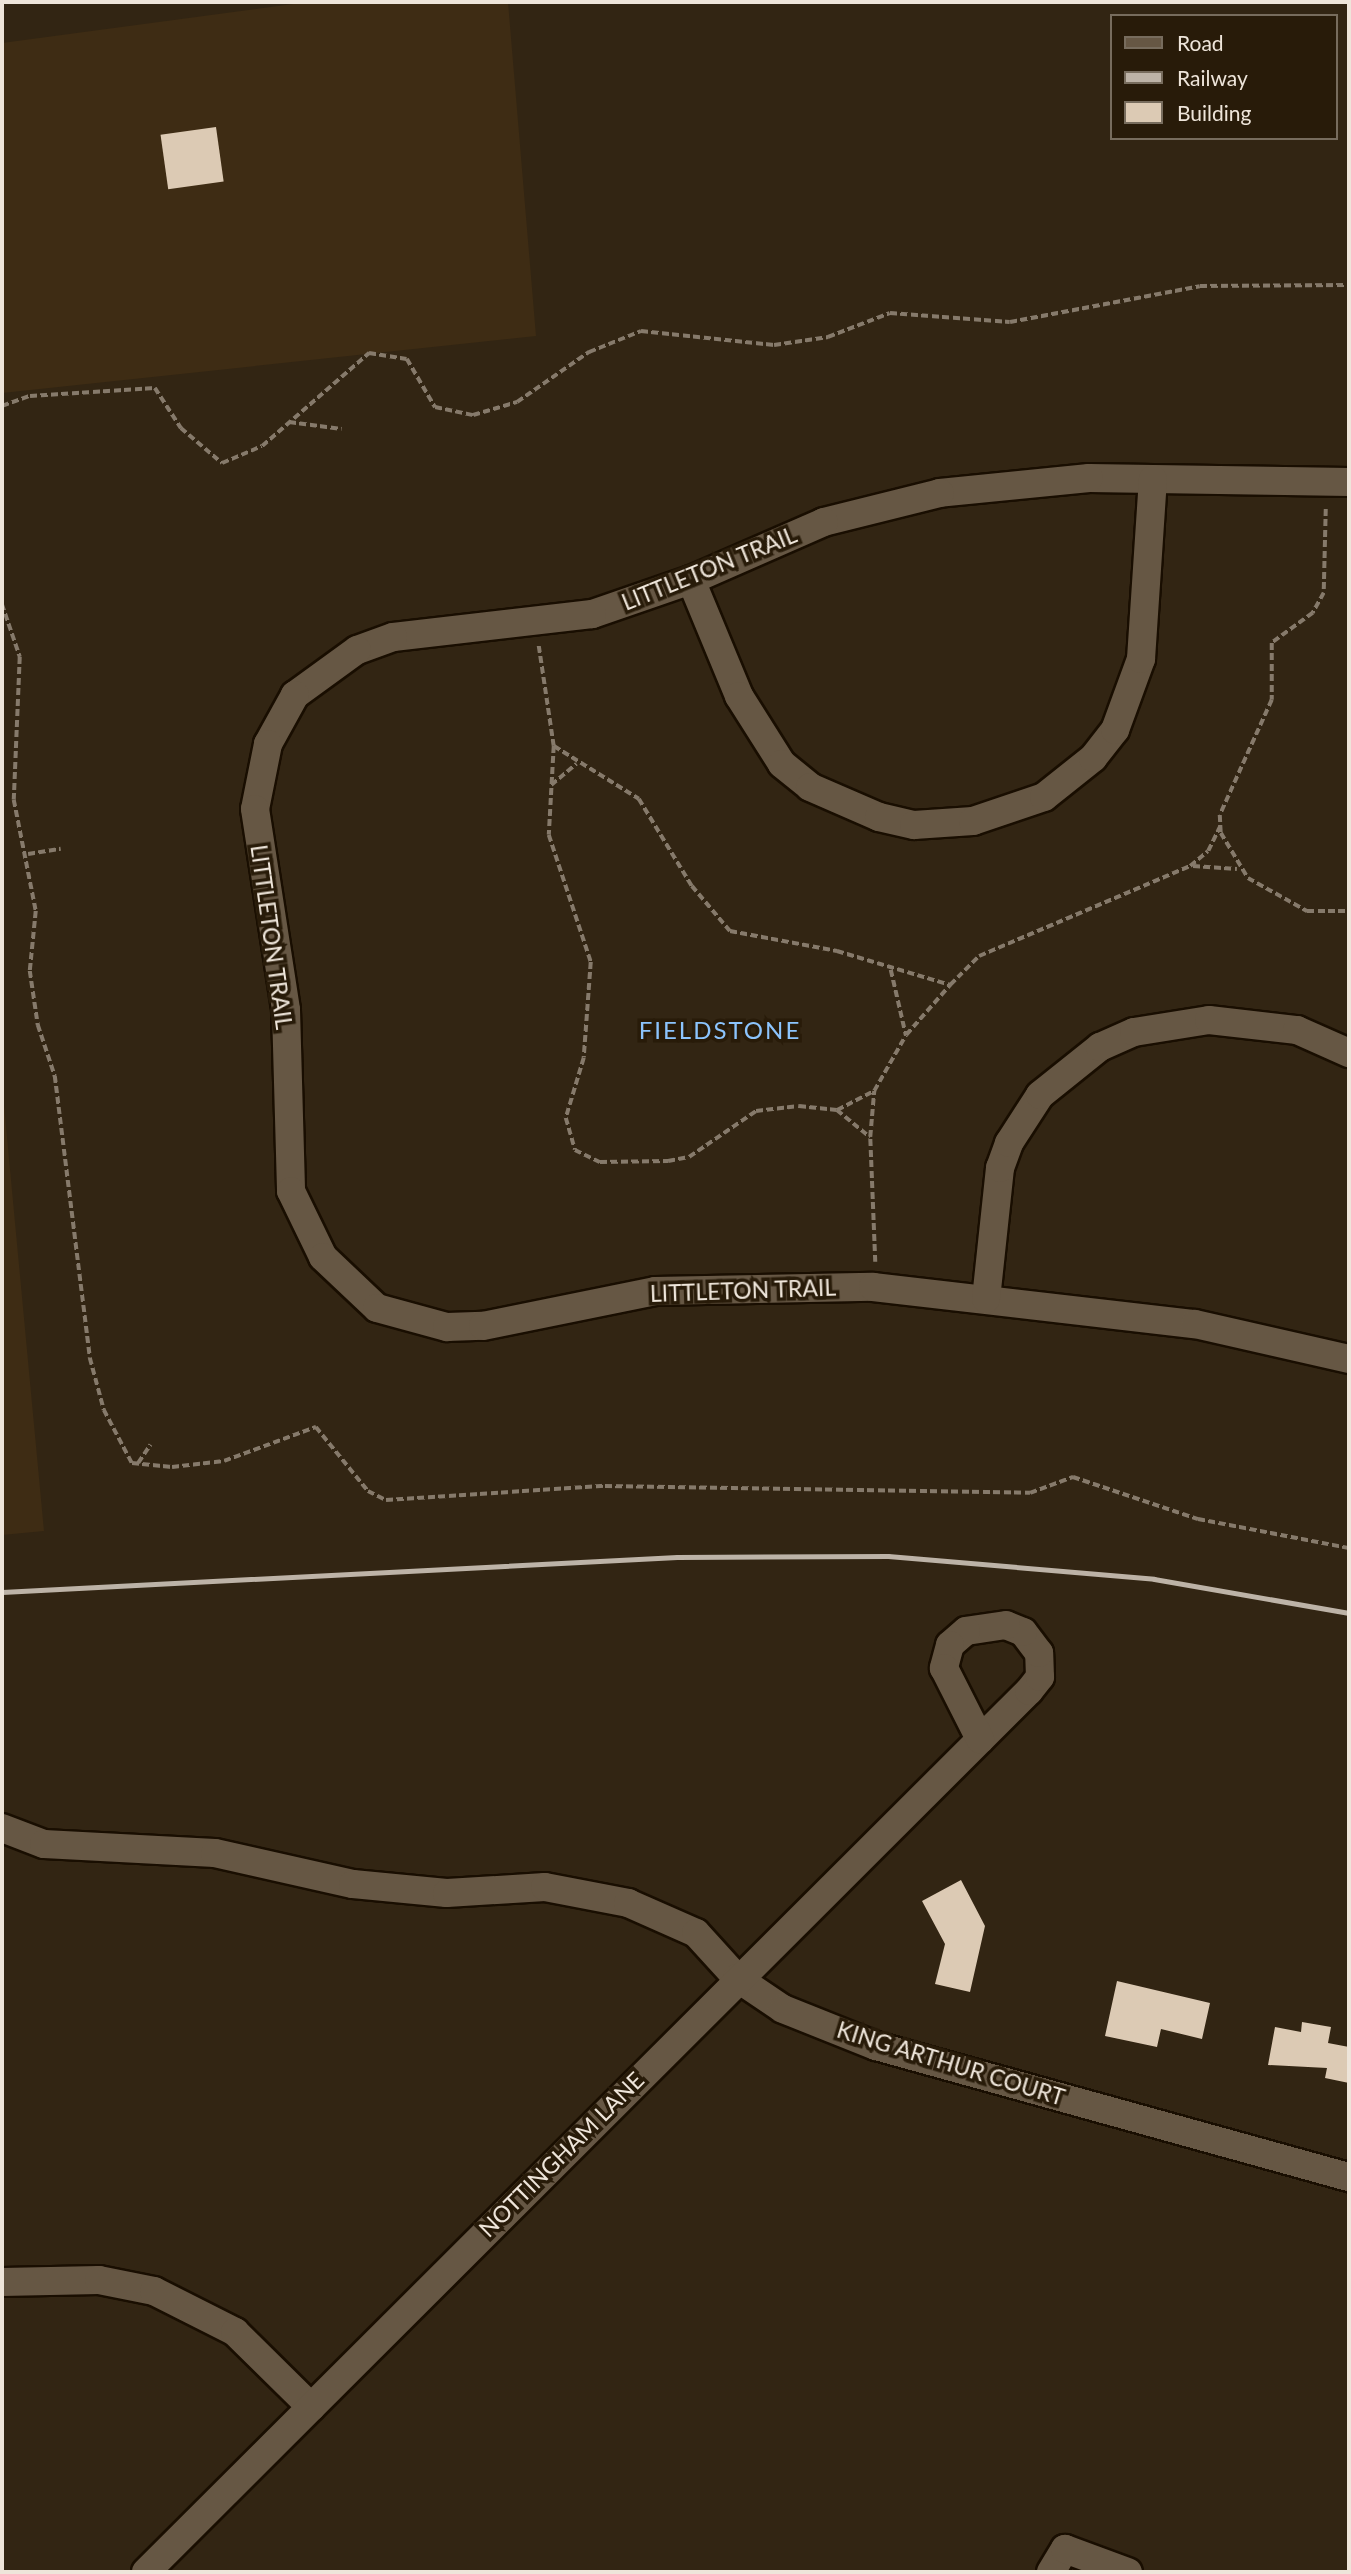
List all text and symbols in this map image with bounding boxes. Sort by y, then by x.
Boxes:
legend [1110,14,1337,140]
text: Road [1177,30,1224,55]
text: Railway [1177,65,1248,90]
text: Building [1177,100,1252,125]
street label: LITTLETON TRAIL [617,520,801,616]
street label: LITTLETON TRAIL [245,842,299,1032]
district label: FIELDSTONE [640,1016,800,1044]
street label: LITTLETON TRAIL [649,1273,837,1307]
street label: KING ARTHUR COURT [833,2015,1069,2111]
street label: NOTTINGHAM LANE [473,2066,649,2242]

